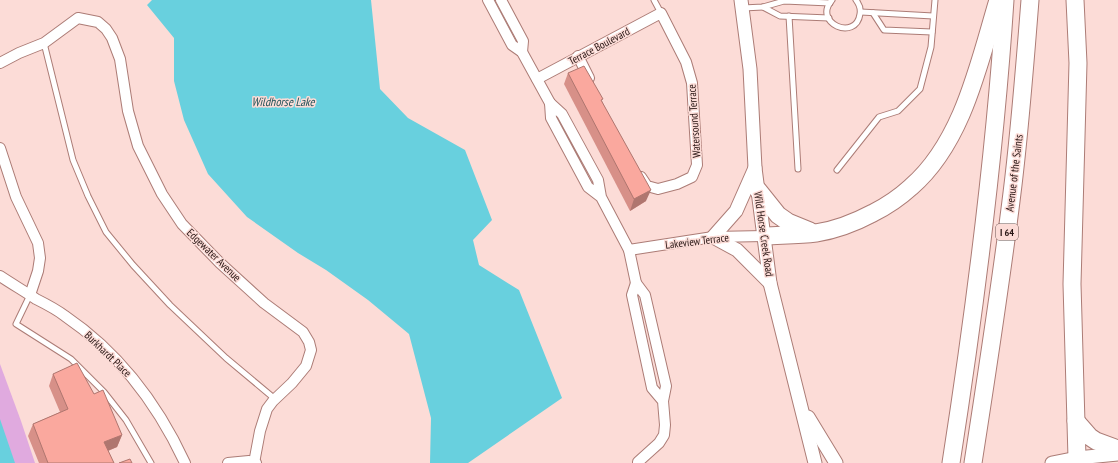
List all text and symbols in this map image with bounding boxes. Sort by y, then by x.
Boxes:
street label: Terrace Boulevard [566,24,632,68]
street label: Watersound Terrace [684,83,704,158]
water label: Wildhorse Lake [251,94,316,109]
street label: Avenue of the Saints [1002,133,1026,212]
street label: Wild Horse Creek Road [751,191,777,278]
road number: I 64 [996,224,1018,240]
street label: Edgewater Avenue [184,226,244,285]
street label: Lakeview Terrace [664,230,730,252]
street label: Burkhardt Place [82,328,135,380]

